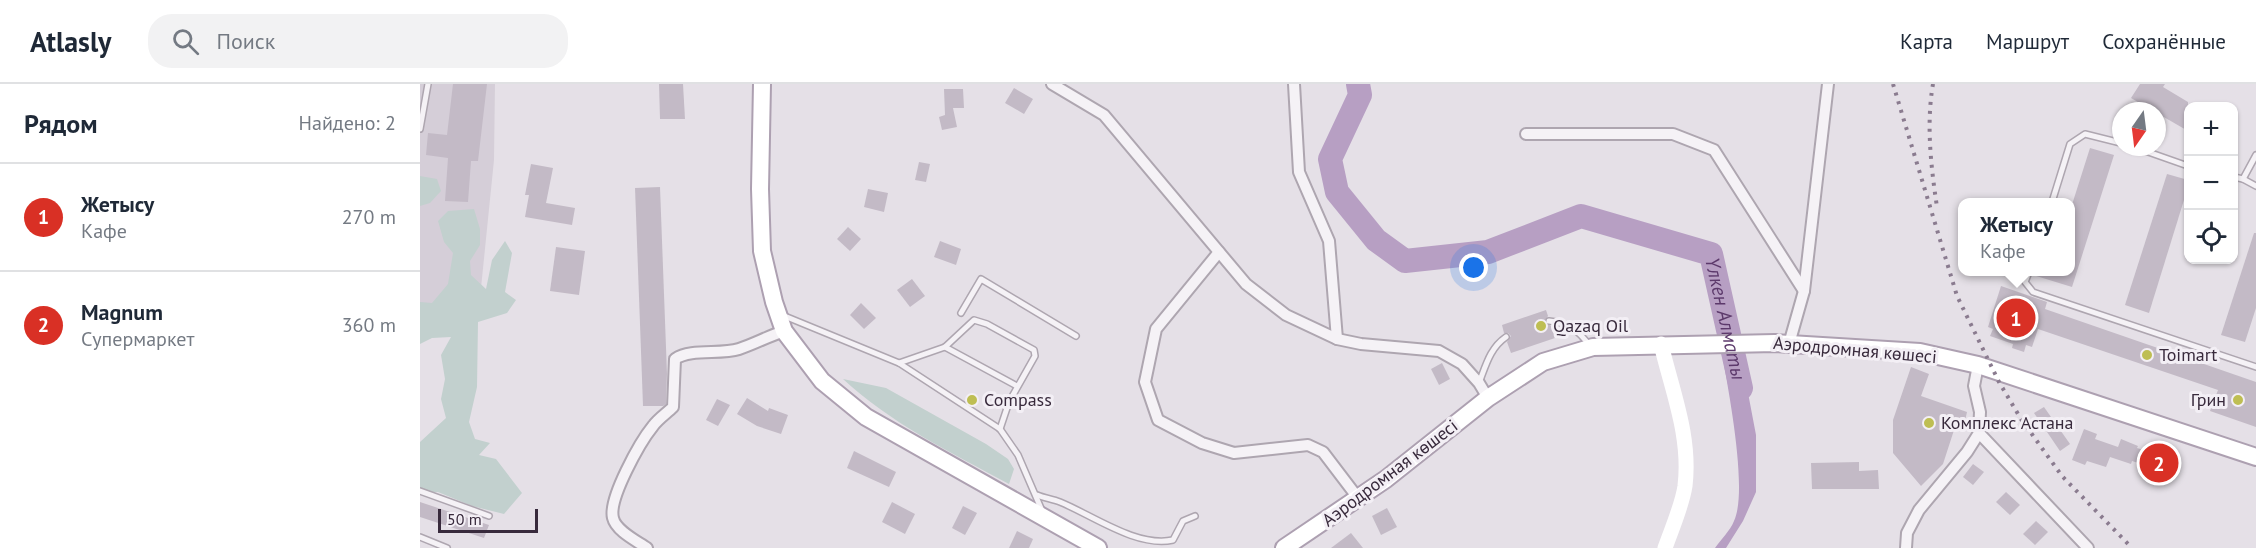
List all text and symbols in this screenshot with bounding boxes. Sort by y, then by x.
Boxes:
search box [148,14,568,68]
text: Atlasly [30,23,112,60]
icon: search [169,25,202,58]
text: Поиск [217,27,275,55]
text: Карта [1900,28,1953,55]
text: Маршрут [1986,28,2069,55]
text: Сохранённые [2102,28,2226,55]
north arrow [2112,102,2166,156]
map controls [2184,102,2238,264]
button: + [2184,102,2238,156]
text: Рядом [24,107,98,140]
text: Найдено: 2 [299,110,396,136]
button: − [2184,156,2238,210]
text: Жетысу [81,190,154,218]
popup [1958,198,2075,276]
text: 1 [38,204,49,230]
text: 270 m [342,204,396,230]
text: Жетысу [1980,210,2053,238]
button: locate [2184,210,2238,264]
text: Кафе [81,218,127,244]
text: Кафе [1980,238,2026,264]
your location [1459,253,1488,282]
water label: Үлкен Алматы [1699,255,1752,382]
pin: 1 [1996,296,2036,340]
text: Magnum [81,298,163,326]
text: 2 [38,312,49,338]
text: 360 m [342,312,396,338]
place label: Qazaq Oil [1553,314,1629,337]
marker: Qazaq Oil [1534,319,1548,333]
text: Супермаркет [81,326,194,352]
street label: Аэродромная көшесі [1772,331,1938,368]
place label: Toimart [2159,343,2217,366]
marker: Toimart [2140,348,2154,362]
place label: Compass [984,388,1052,411]
place label: Грин [2191,388,2226,411]
marker: Compass [965,393,979,407]
marker: Грин [2231,393,2245,407]
place label: Комплекс Астана [1941,411,2074,434]
street label: Аэродромная көшесі [1317,414,1462,531]
marker: Комплекс Астана [1922,416,1936,430]
pin: 2 [2140,440,2178,485]
scale bar [438,506,538,534]
text: 50 m [447,509,482,529]

